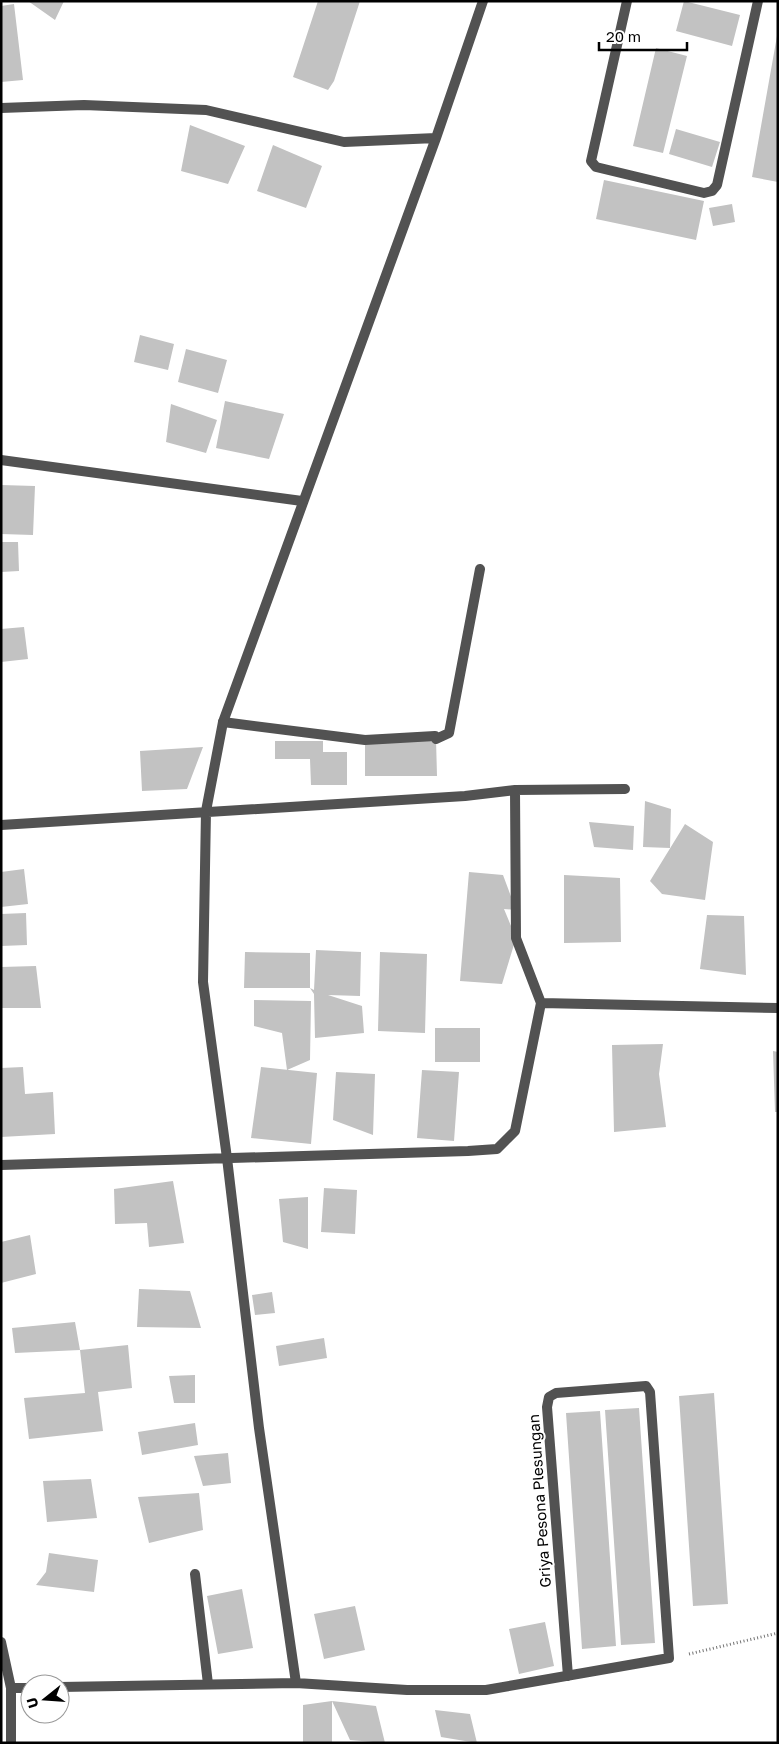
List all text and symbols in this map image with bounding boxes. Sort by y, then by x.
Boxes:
scale bar [599,20,686,52]
text: 20 m [606,27,641,45]
street label: Griya Pesona Plesungan [524,1414,554,1588]
north arrow [20,1674,70,1724]
text: U [22,1696,42,1710]

